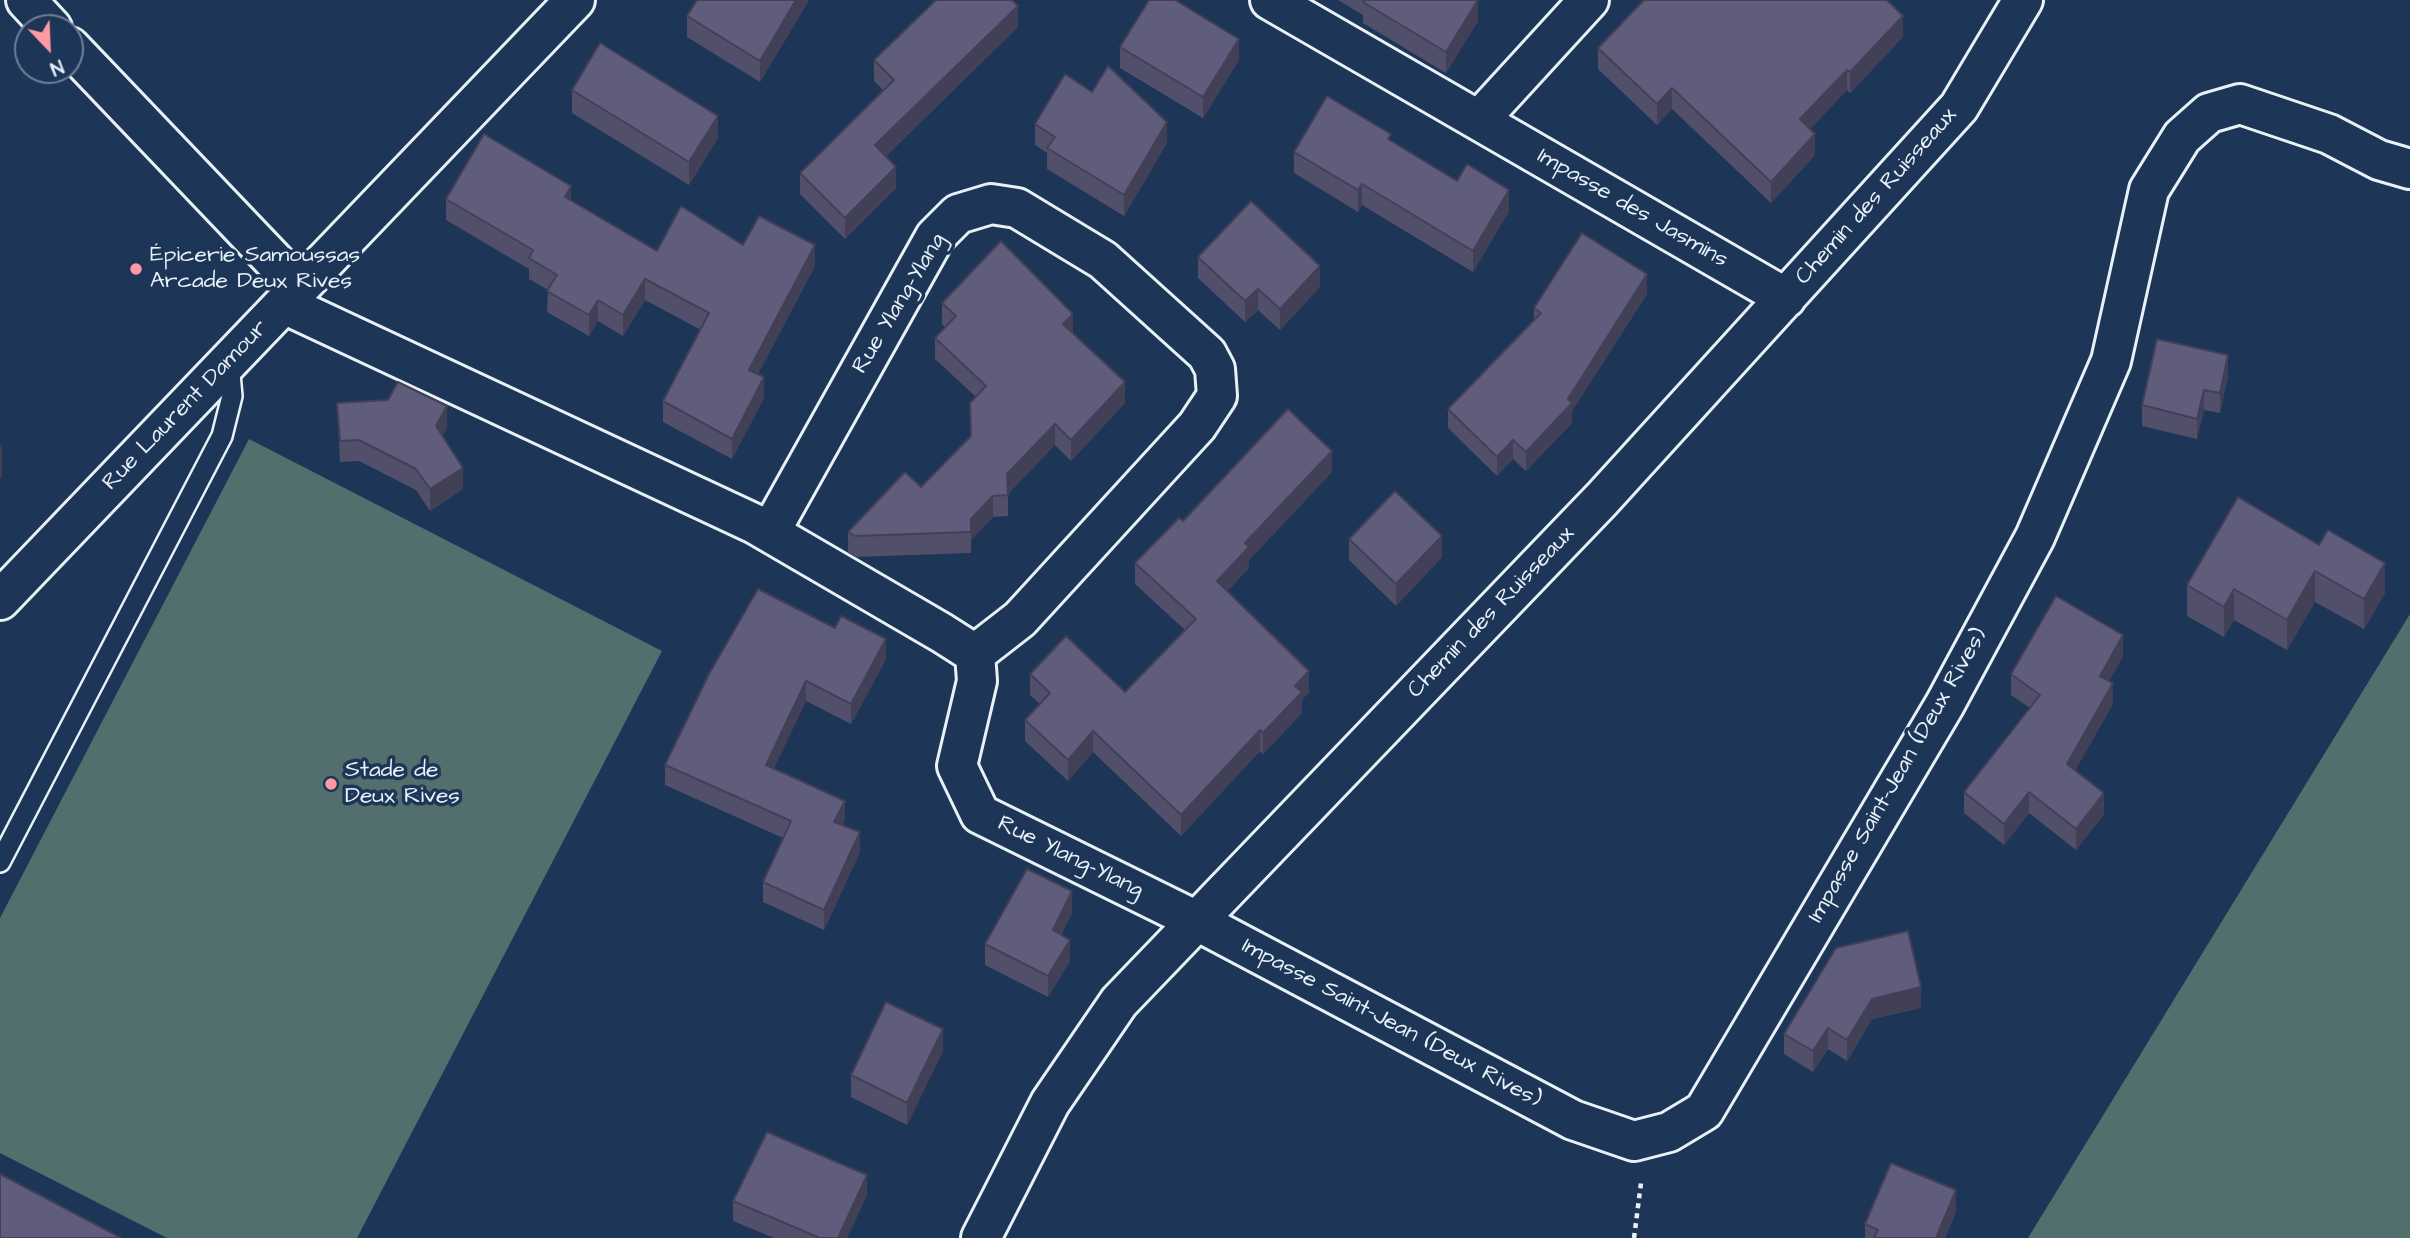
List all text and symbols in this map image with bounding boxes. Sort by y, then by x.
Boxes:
north arrow [14,14,84,84]
text: N [46,52,67,82]
street label: Chemin des Ruisseaux [1790,103,1964,291]
street label: Impasse des Jasmins [1532,143,1732,275]
street label: Rue Ylang-Ylang [847,229,953,379]
place label: Épicerie Samoussas Arcade Deux Rives [150,242,360,296]
marker: Épicerie Samoussas Arcade Deux Rives [128,261,144,277]
street label: Rue Laurent Damour [98,315,274,497]
street label: Chemin des Ruisseaux [1403,521,1581,705]
street label: Impasse Saint-Jean (Deux Rives) [1803,624,1995,928]
place label: Stade de Deux Rives [345,757,460,811]
marker: Stade de Deux Rives [323,776,339,792]
street label: Rue Ylang-Ylang [993,811,1147,905]
street label: Impasse Saint-Jean (Deux Rives) [1236,933,1546,1115]

